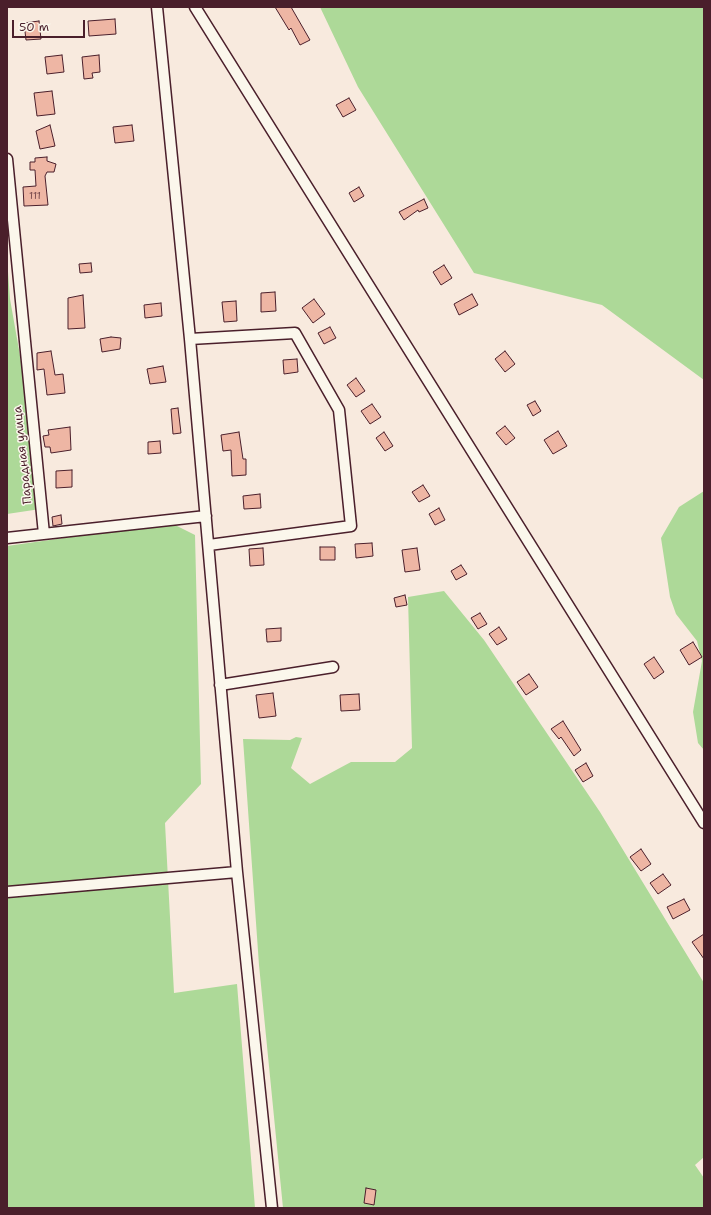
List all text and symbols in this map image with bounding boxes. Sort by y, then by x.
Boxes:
scale bar [14,12,87,38]
text: 50 m [19,19,49,35]
house number: 111 [29,190,41,202]
street label: Парадная улица [11,405,35,505]

